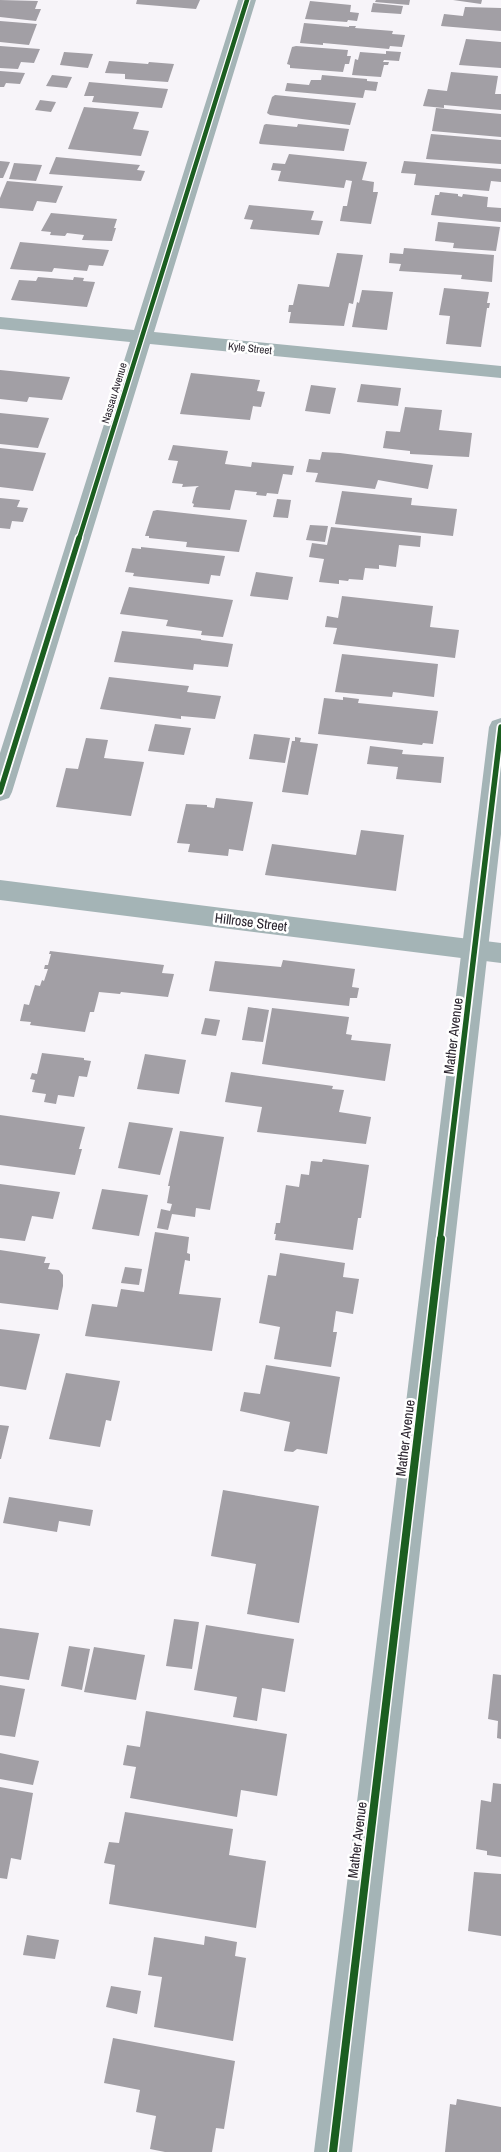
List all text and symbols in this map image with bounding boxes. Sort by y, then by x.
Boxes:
street label: Kyle Street [227,339,273,357]
street label: Nassau Avenue [98,361,130,425]
street label: Hillrose Street [214,909,288,935]
street label: Mather Avenue [439,997,467,1075]
street label: Mather Avenue [391,1399,419,1477]
street label: Mather Avenue [343,1801,371,1879]

